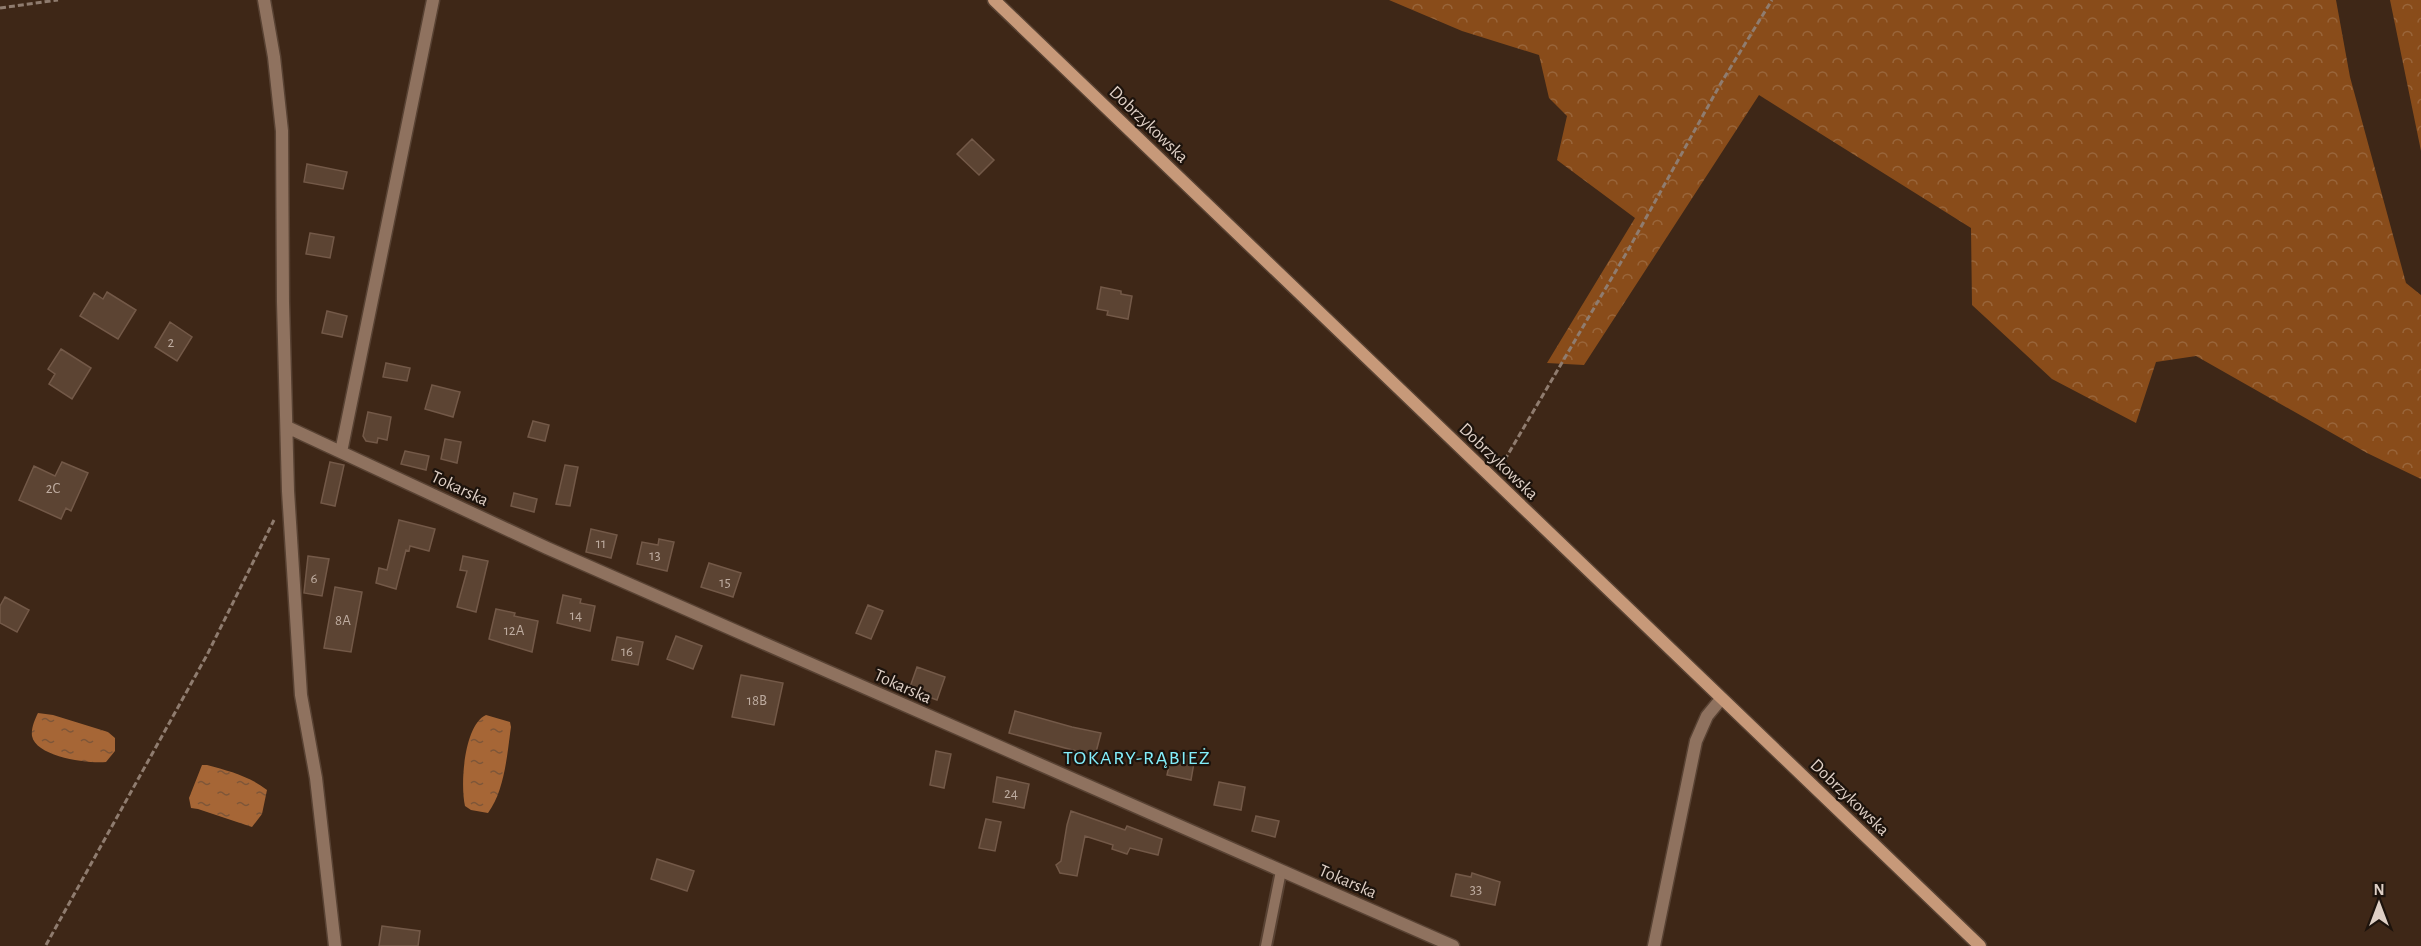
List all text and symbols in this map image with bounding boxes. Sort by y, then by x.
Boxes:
street label: Dobrzykowska [1105,83,1191,167]
house number: 2 [168,335,175,350]
street label: Dobrzykowska [1455,420,1541,504]
street label: Tokarska [428,468,491,510]
house number: 2C [46,481,61,496]
house number: 11 [596,536,606,551]
house number: 13 [649,548,661,563]
house number: 6 [310,571,318,586]
house number: 15 [719,575,731,590]
house number: 14 [570,608,582,623]
house number: 8A [335,613,351,628]
house number: 12A [504,623,525,638]
house number: 16 [621,644,633,659]
street label: Tokarska [871,666,934,708]
house number: 18B [747,693,767,708]
district label: TOKARY-RĄBIEŻ [1063,748,1211,768]
street label: Dobrzykowska [1806,756,1892,840]
house number: 24 [1004,786,1018,801]
street label: Tokarska [1316,862,1379,902]
north arrow [2349,874,2409,934]
house number: 33 [1470,882,1482,897]
text: N [2373,882,2385,898]

